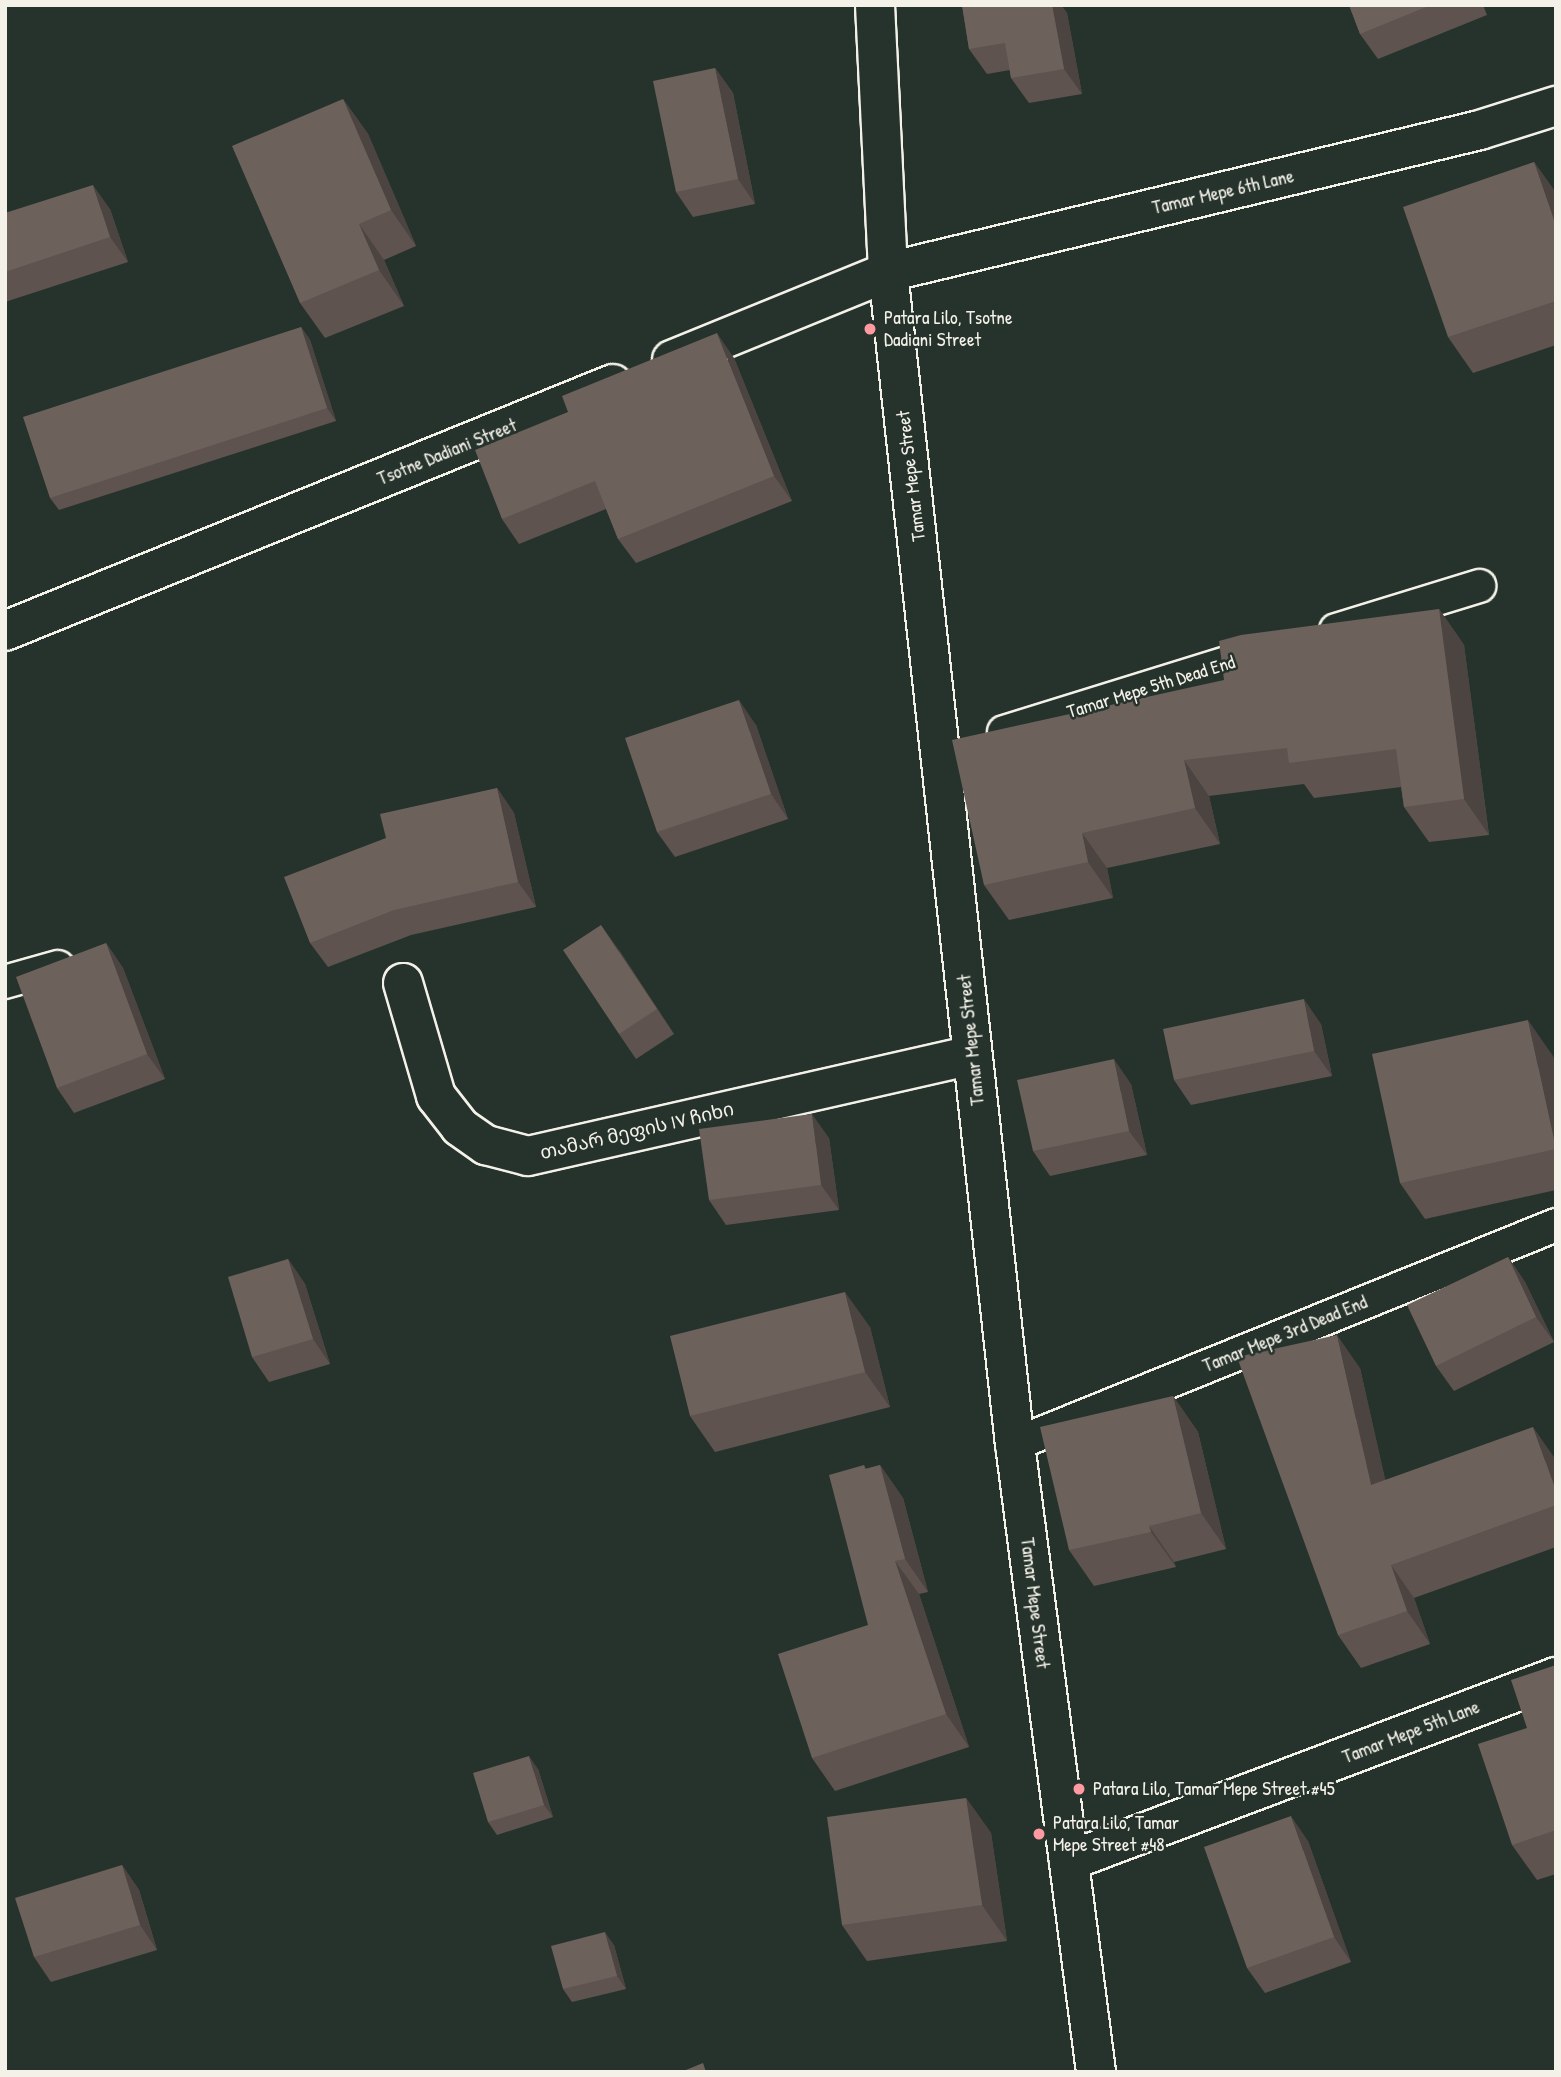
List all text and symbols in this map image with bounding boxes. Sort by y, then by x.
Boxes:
street label: Tamar Mepe 6th Lane [1150,165,1296,219]
place label: Patara Lilo, Tsotne Dadiani Street [884,307,1012,351]
marker: Patara Lilo, Tsotne Dadiani Street [862,321,878,337]
street label: Tamar Mepe Street [892,409,930,543]
street label: Tsotne Dadiani Street [374,414,520,490]
street label: Tamar Mepe 5th Dead End [1064,651,1238,723]
street label: Tamar Mepe Street [953,973,989,1107]
street label: თამარ მეფის IV ჩიხი [538,1098,736,1164]
street label: Tamar Mepe 3rd Dead End [1200,1291,1370,1377]
street label: Tamar Mepe Street [1016,1536,1054,1670]
street label: Tamar Mepe 5th Lane [1339,1695,1483,1769]
place label: Patara Lilo, Tamar Mepe Street #45 [1093,1778,1335,1800]
marker: Patara Lilo, Tamar Mepe Street #45 [1071,1781,1087,1797]
place label: Patara Lilo, Tamar Mepe Street #48 [1053,1812,1179,1856]
marker: Patara Lilo, Tamar Mepe Street #48 [1031,1826,1047,1842]

